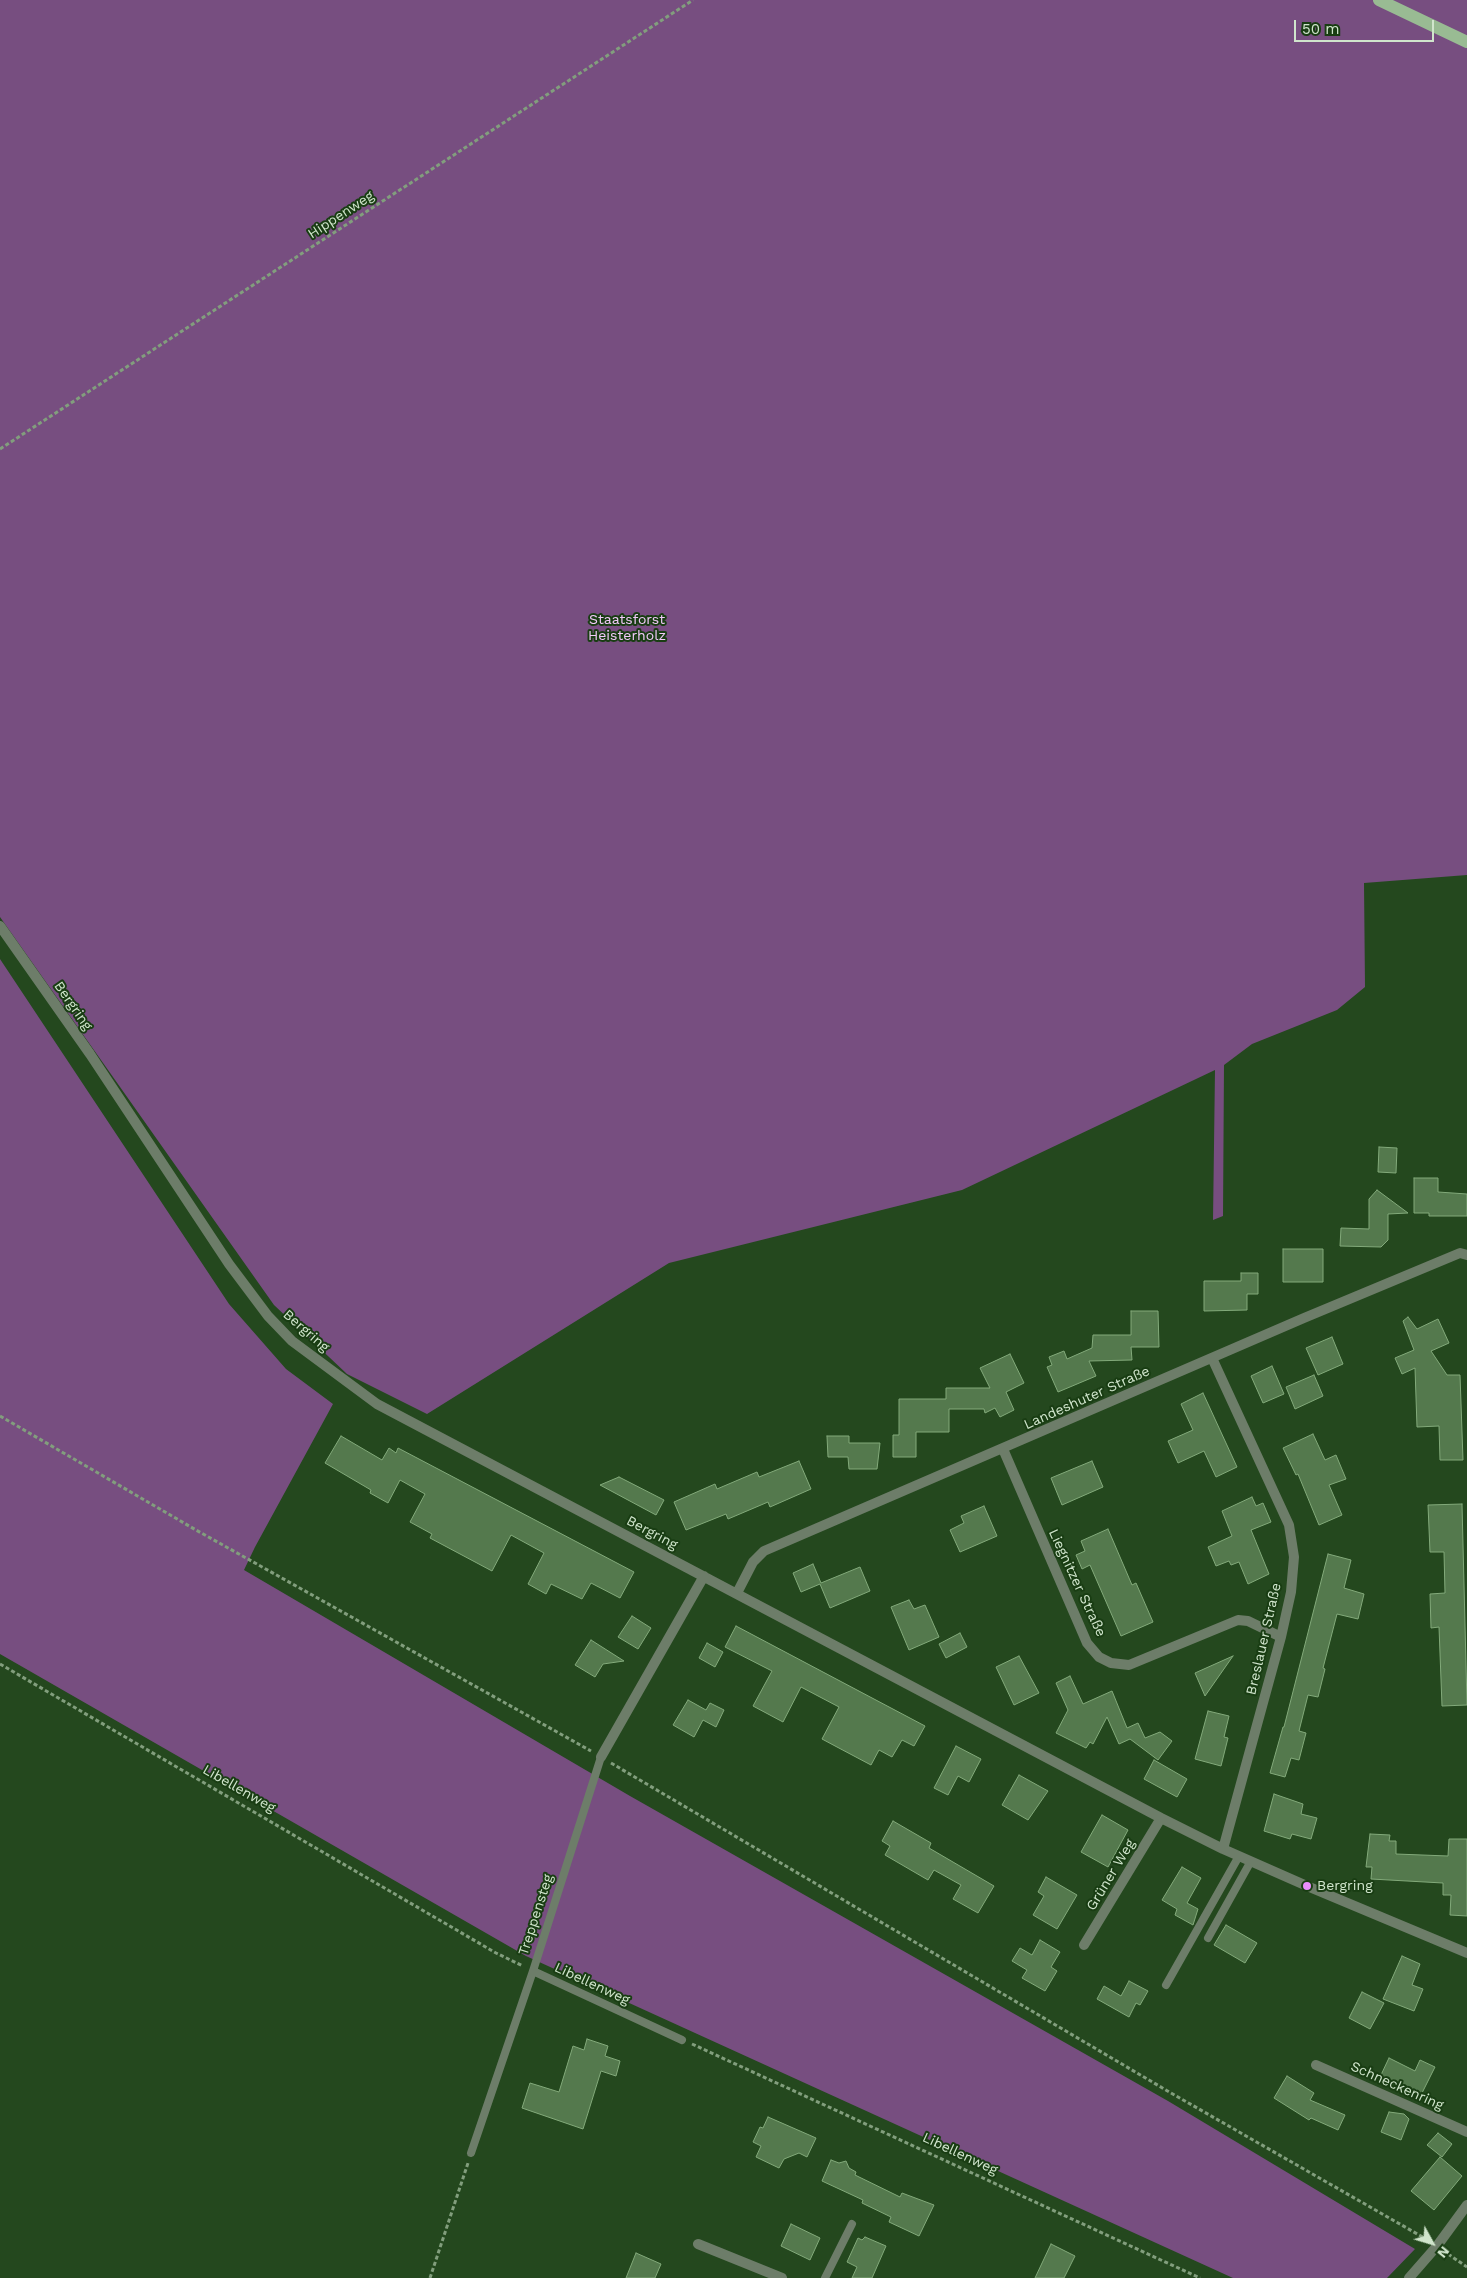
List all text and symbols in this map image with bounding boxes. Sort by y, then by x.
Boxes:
scale bar [1297,10,1437,42]
text: 50 m [1302,20,1339,38]
street label: Hippenweg [305,187,377,243]
park label: Staatsforst Heisterholz [588,612,666,644]
street label: Bergring [50,978,96,1034]
street label: Bergring [280,1306,332,1356]
street label: Landeshuter Straße [1021,1363,1153,1433]
street label: Bergring [624,1513,680,1553]
street label: Liegnitzer Straße [1045,1527,1109,1639]
street label: Breslauer Straße [1243,1581,1285,1697]
street label: Libellenweg [200,1761,278,1817]
street label: Grüner Weg [1083,1836,1139,1914]
street label: Treppensteg [515,1872,557,1958]
place label: Bergring [1317,1878,1373,1894]
marker: Bergring [1301,1880,1313,1892]
street label: Libellenweg [552,1959,632,2009]
street label: Schneckenring [1348,2058,1446,2114]
street label: Libellenweg [920,2129,1000,2179]
north arrow [1407,2218,1457,2268]
text: N [1434,2243,1453,2262]

